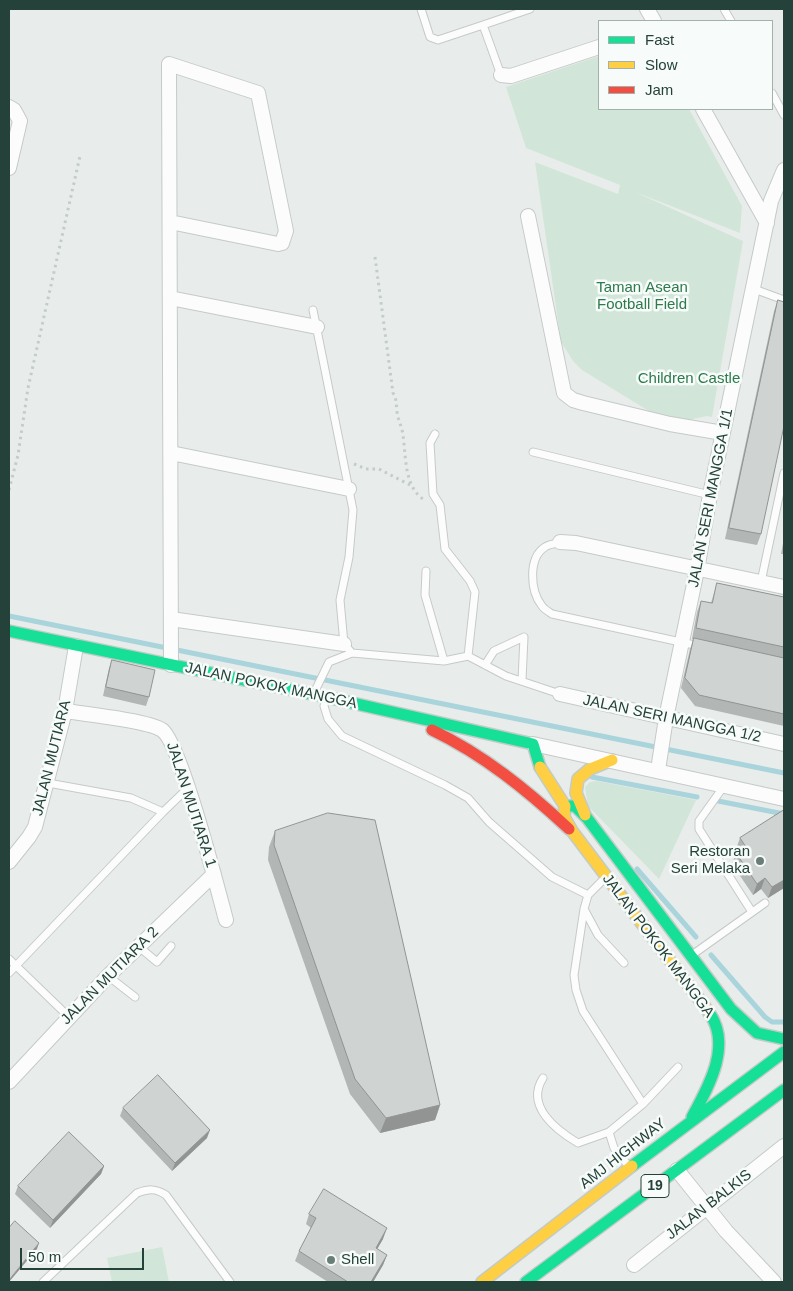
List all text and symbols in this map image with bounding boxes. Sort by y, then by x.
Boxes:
legend [598,20,773,110]
text: Fast [645,31,674,48]
text: Slow [645,56,678,73]
text: Jam [645,81,673,98]
park label: Taman Asean Football Field [596,279,688,314]
park label: Children Castle [638,370,740,388]
street label: JALAN SERI MANGGA 1/1 [685,407,737,589]
street label: JALAN POKOK MANGGA [184,659,358,713]
street label: JALAN SERI MANGGA 1/2 [581,691,763,747]
street label: JALAN MUTIARA [29,698,75,818]
street label: JALAN MUTIARA 1 [162,740,220,870]
place label: Restoran Seri Melaka [671,843,750,878]
marker: Restoran Seri Melaka [754,855,766,867]
street label: JALAN POKOK MANGGA [598,871,718,1021]
street label: JALAN MUTIARA 2 [57,923,163,1029]
street label: AMJ HIGHWAY [576,1115,670,1193]
street label: JALAN BALKIS [663,1166,755,1244]
road number: 19 [641,1174,669,1198]
scale bar [22,1238,146,1270]
text: 50 m [28,1248,61,1265]
place label: Shell [341,1251,374,1269]
marker: Shell [325,1254,337,1266]

